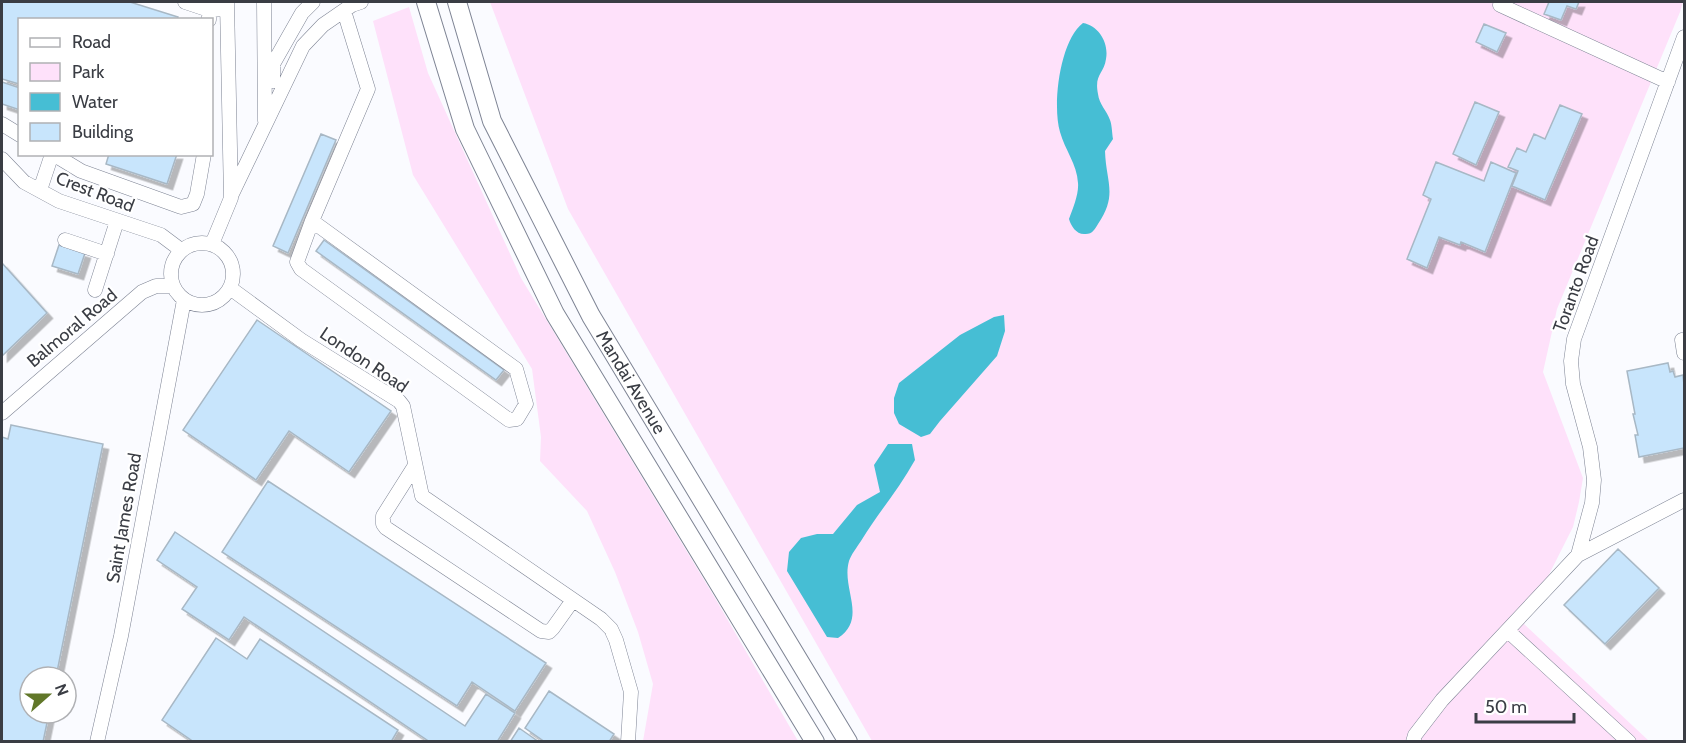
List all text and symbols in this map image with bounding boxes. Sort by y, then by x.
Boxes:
legend [18,18,213,156]
text: Road [72,31,111,53]
text: Park [72,61,105,83]
text: Water [72,91,118,113]
text: Building [72,121,134,143]
street label: Crest Road [53,167,137,217]
street label: Toranto Road [1548,233,1604,335]
street label: Balmoral Road [22,284,122,372]
street label: London Road [316,322,412,398]
street label: Mandai Avenue [591,326,671,438]
street label: Saint James Road [102,451,146,585]
north arrow [18,665,78,725]
text: N [51,681,72,698]
scale bar [1476,686,1574,724]
text: 50 m [1485,696,1527,718]

